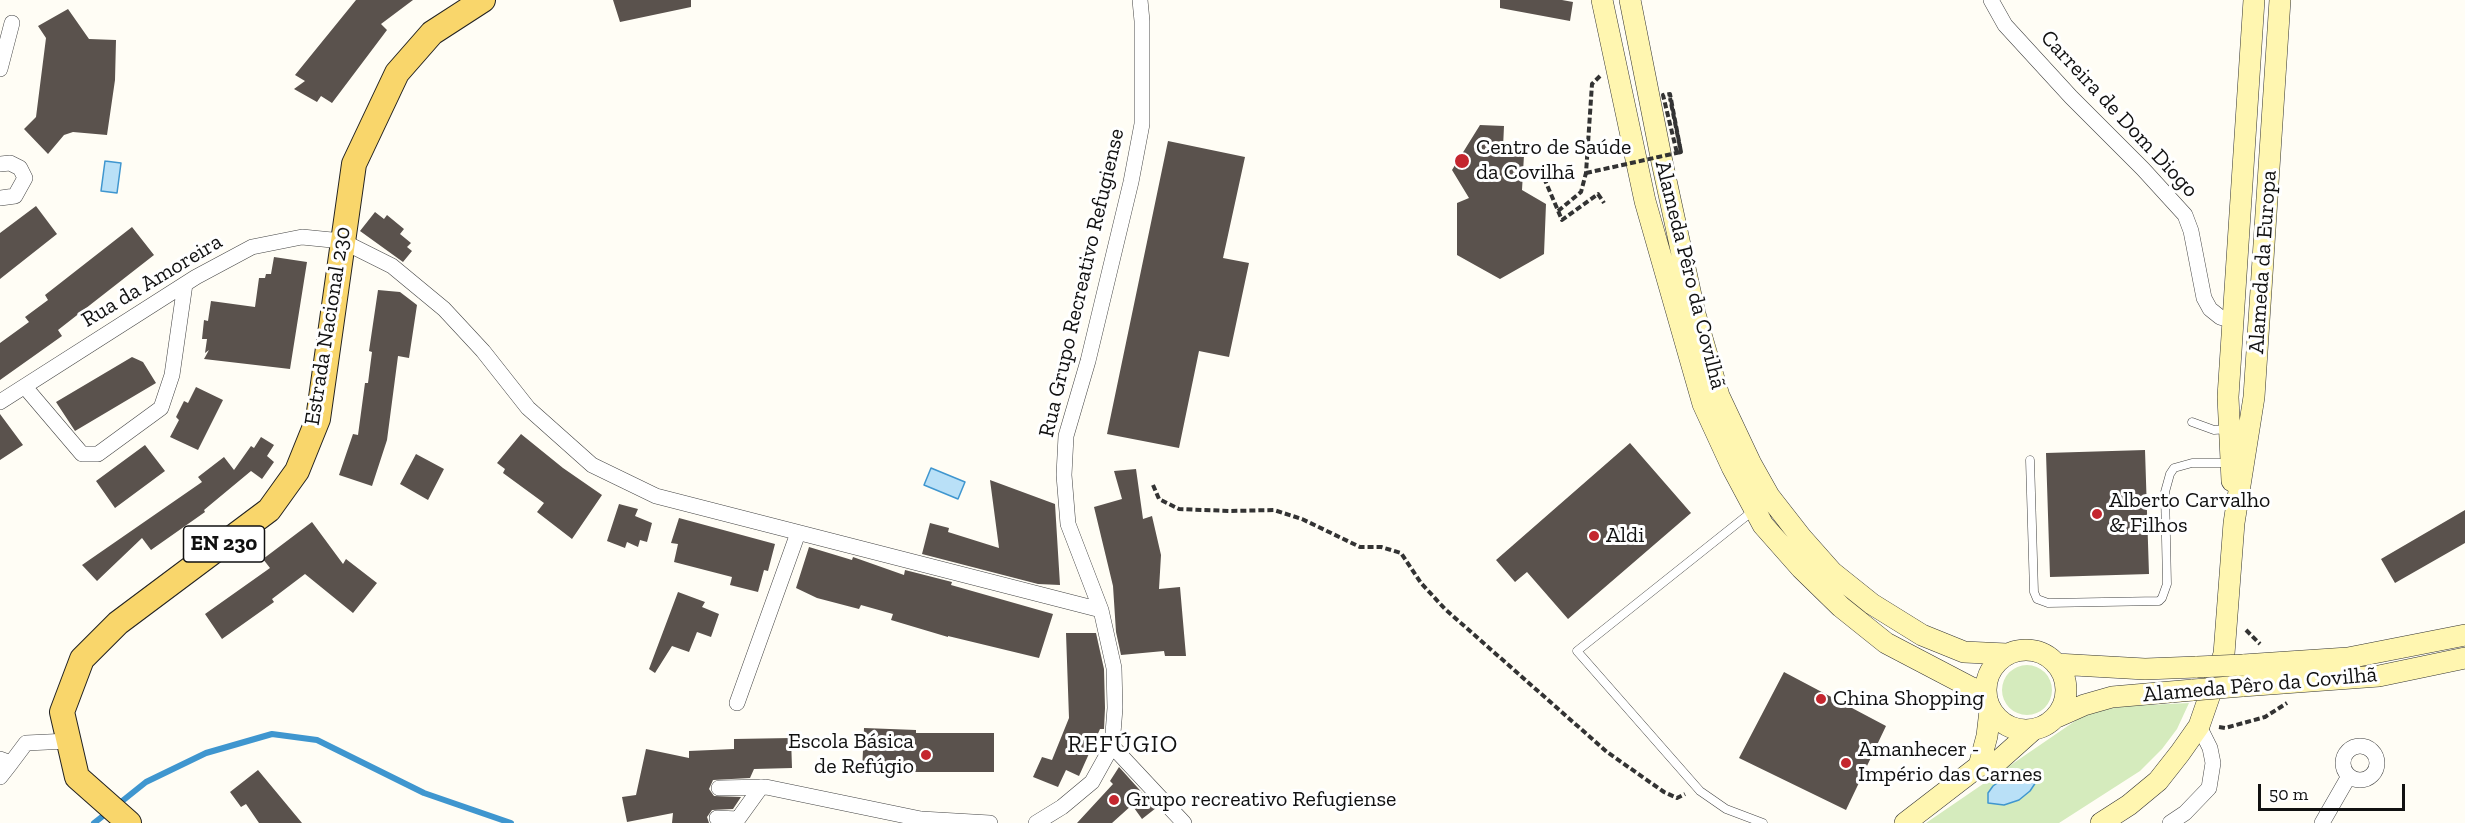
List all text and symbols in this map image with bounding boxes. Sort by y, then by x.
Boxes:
street label: Carreira de Dom Diogo [2035,25,2203,203]
street label: Rua Grupo Recreativo Refugiense [1034,126,1130,440]
place label: Centro de Saúde da Covilhã [1476,135,1631,186]
marker: Centro de Saúde da Covilhã [1453,152,1471,170]
street label: Alameda Pêro da Covilhã [1649,158,1731,392]
street label: Alameda da Europa [2243,169,2283,355]
street label: Estrada Nacional 230 [299,225,357,427]
street label: Rua da Amoreira [77,229,227,333]
place label: Alberto Carvalho & Filhos [2109,488,2270,540]
marker: Alberto Carvalho & Filhos [2090,507,2104,521]
place label: Aldi [1606,523,1644,549]
road number: EN 230 [184,526,264,562]
marker: Aldi [1587,529,1601,543]
street label: Alameda Pêro da Covilhã [2142,662,2378,708]
place label: China Shopping [1833,686,1984,712]
marker: China Shopping [1814,692,1828,706]
place label: Escola Básica de Refúgio [788,729,914,780]
district label: REFÚGIO [1067,731,1179,759]
place label: Amanhecer - Império das Carnes [1858,737,2042,788]
marker: Escola Básica de Refúgio [919,748,933,762]
marker: Amanhecer - Império das Carnes [1839,756,1853,770]
scale bar [2261,772,2408,810]
text: 50 m [2269,783,2308,805]
place label: Grupo recreativo Refugiense [1126,787,1396,813]
marker: Grupo recreativo Refugiense [1107,793,1121,807]

